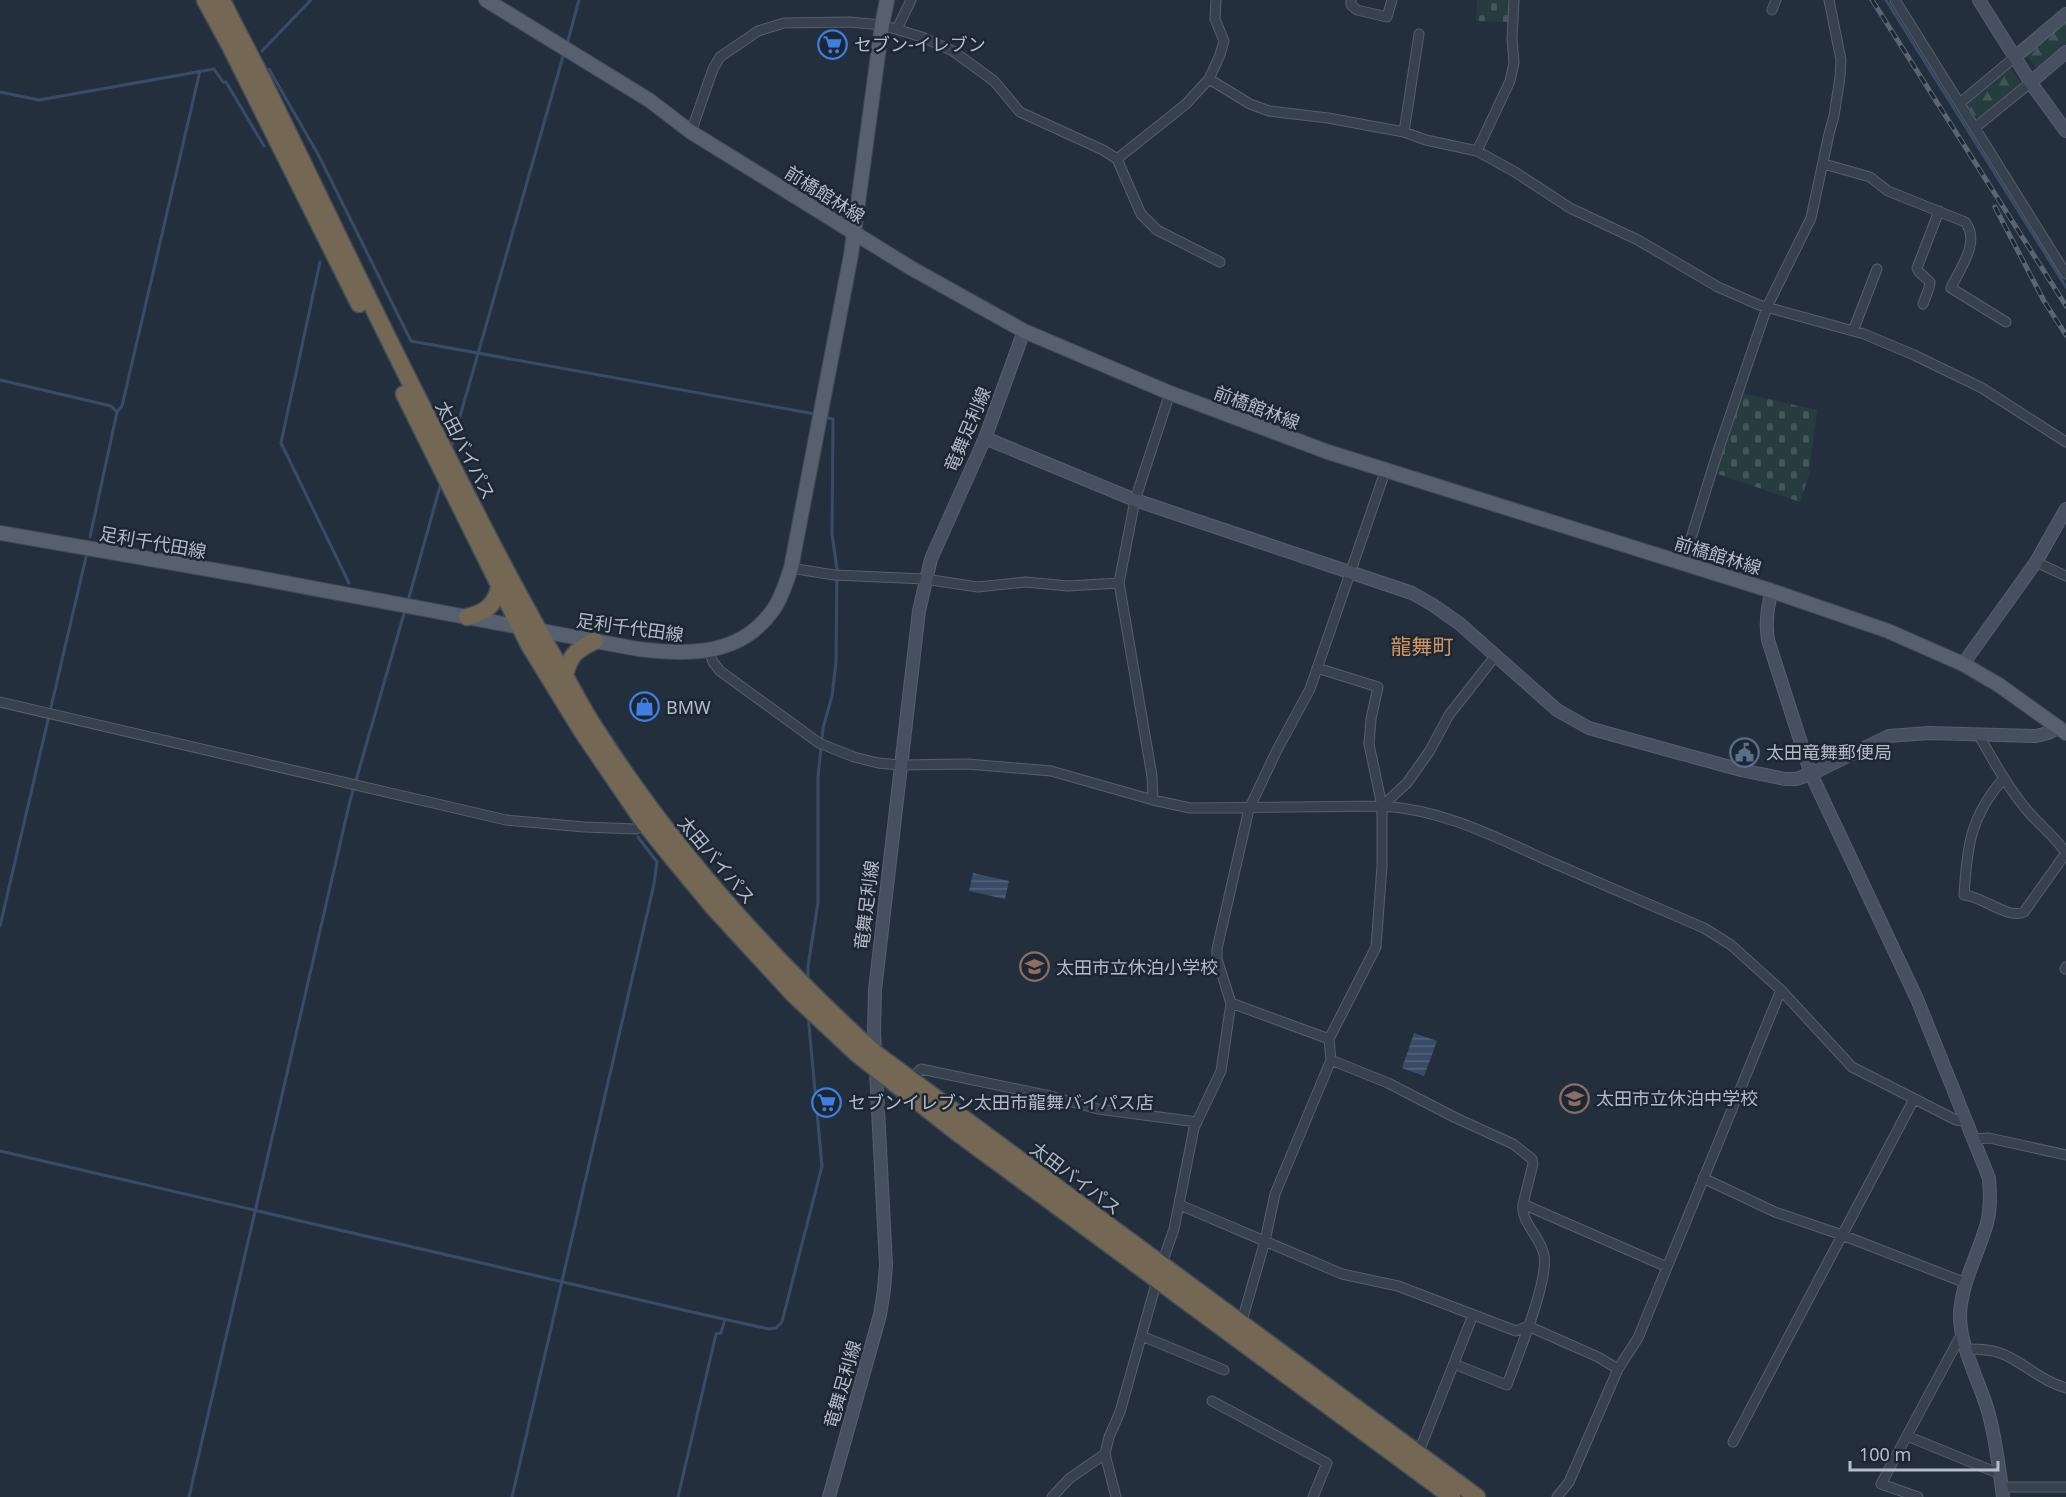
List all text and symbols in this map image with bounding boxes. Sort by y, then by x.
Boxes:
supermarket icon: セブン-イレブン [817,28,849,60]
place label: セブン-イレブン [854,32,986,56]
street label: 前橋館林線 [780,160,870,228]
street label: 前橋館林線 [1211,380,1303,434]
street label: 竜舞足利線 [938,383,996,475]
street label: 太田バイパス [431,397,501,503]
street label: 足利千代田線 [98,521,208,563]
street label: 前橋館林線 [1671,530,1765,580]
street label: 足利千代田線 [575,608,685,646]
district label: 龍舞町 [1391,632,1454,660]
shop icon: BMW [629,691,661,723]
place label: BMW [666,695,711,719]
public building icon: 太田竜舞郵便局 [1729,736,1761,768]
place label: 太田竜舞郵便局 [1766,740,1892,764]
street label: 太田バイパス [673,811,761,909]
street label: 竜舞足利線 [849,859,883,951]
school or university icon: 太田市立休泊小学校 [1019,951,1051,983]
place label: 太田市立休泊小学校 [1056,955,1218,979]
school or university icon: 太田市立休泊中学校 [1559,1082,1591,1114]
supermarket icon: セブンイレブン太田市龍舞バイパス店 [811,1086,843,1118]
place label: 太田市立休泊中学校 [1596,1086,1758,1110]
place label: セブンイレブン太田市龍舞バイパス店 [848,1090,1154,1114]
street label: 太田バイパス [1026,1136,1126,1220]
street label: 竜舞足利線 [818,1337,866,1431]
scale bar [1850,1434,1998,1472]
text: 100 m [1859,1442,1911,1466]

